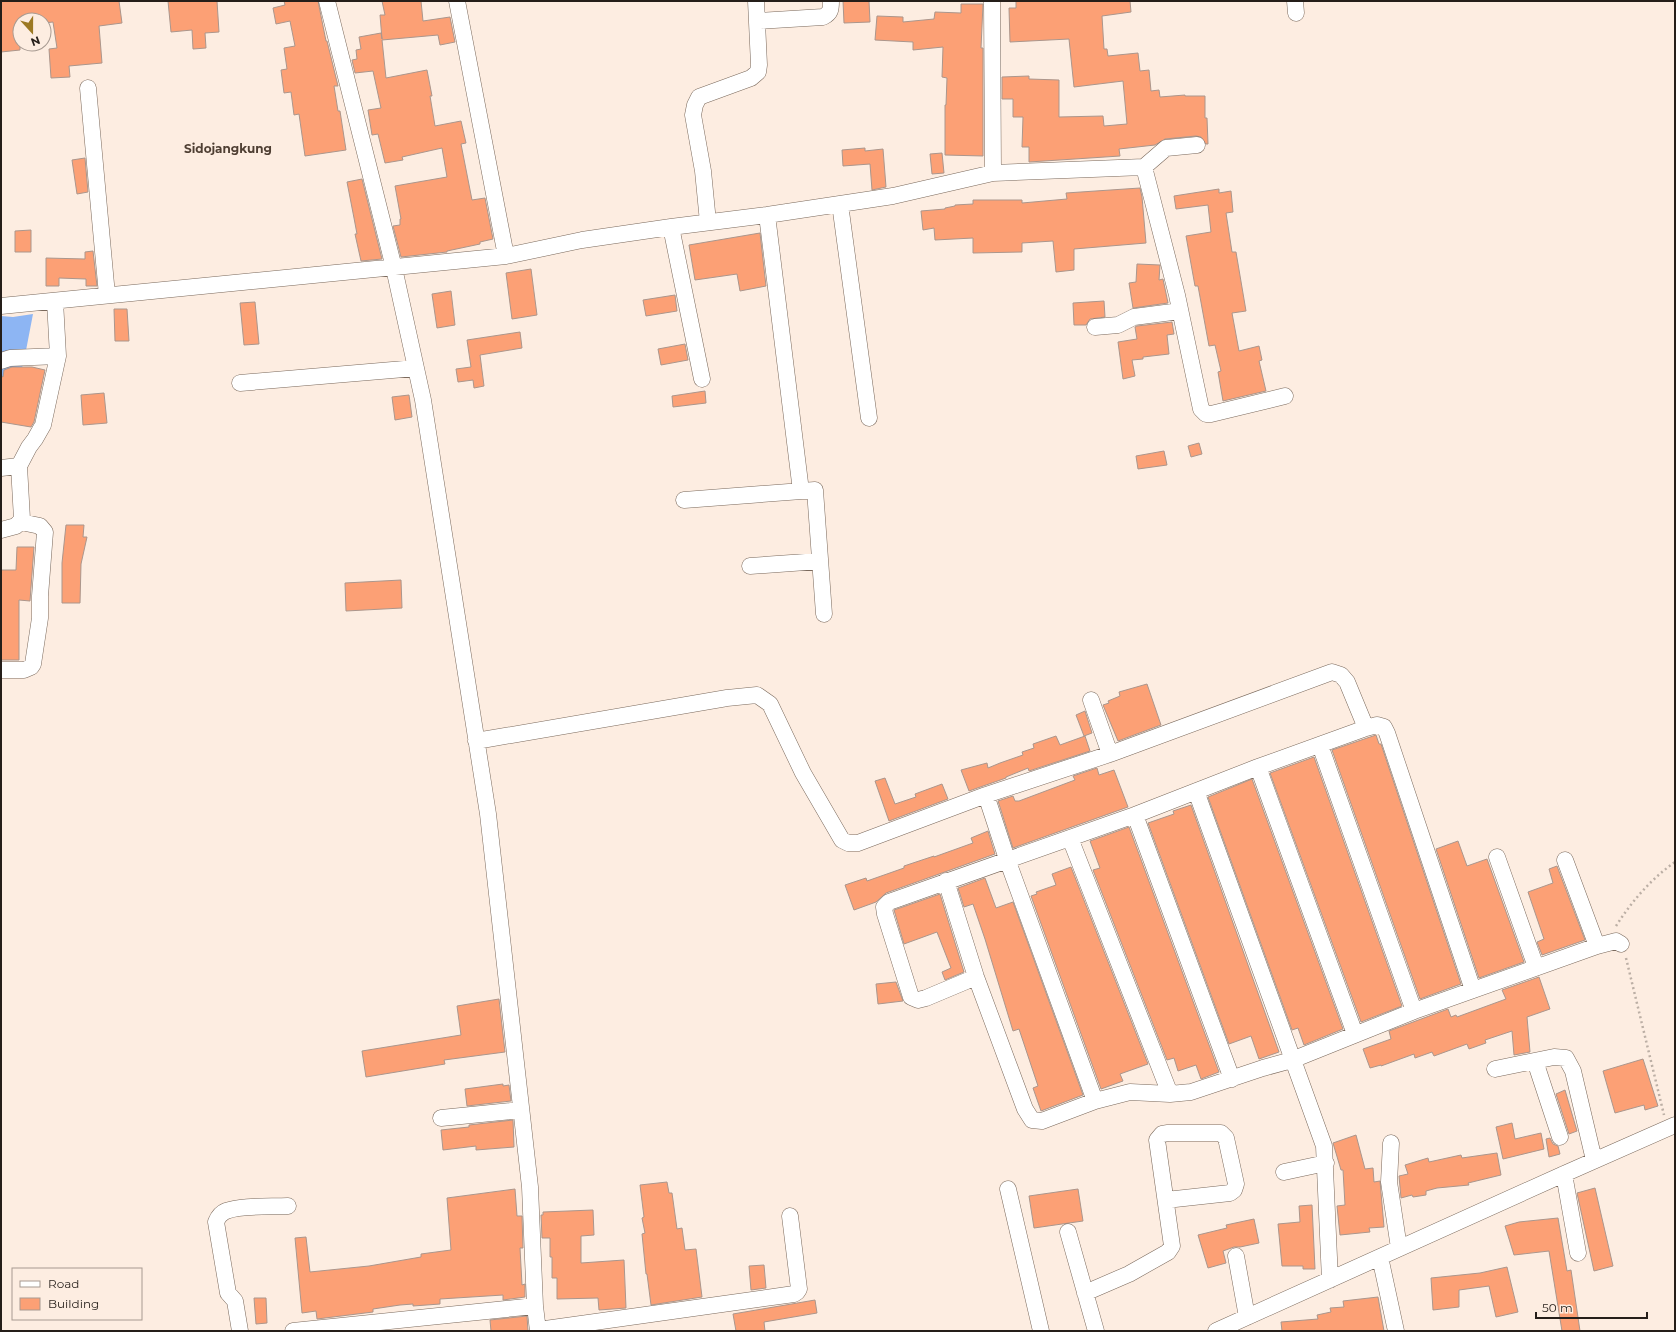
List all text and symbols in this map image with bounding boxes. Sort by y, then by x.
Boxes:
north arrow [12,12,52,52]
text: N [29,33,42,49]
district label: Sidojangkung [184,141,272,156]
legend [12,1268,142,1320]
text: Road [48,1276,79,1291]
scale bar [1536,1294,1647,1320]
text: Building [48,1296,99,1311]
text: 50 m [1542,1300,1573,1315]

